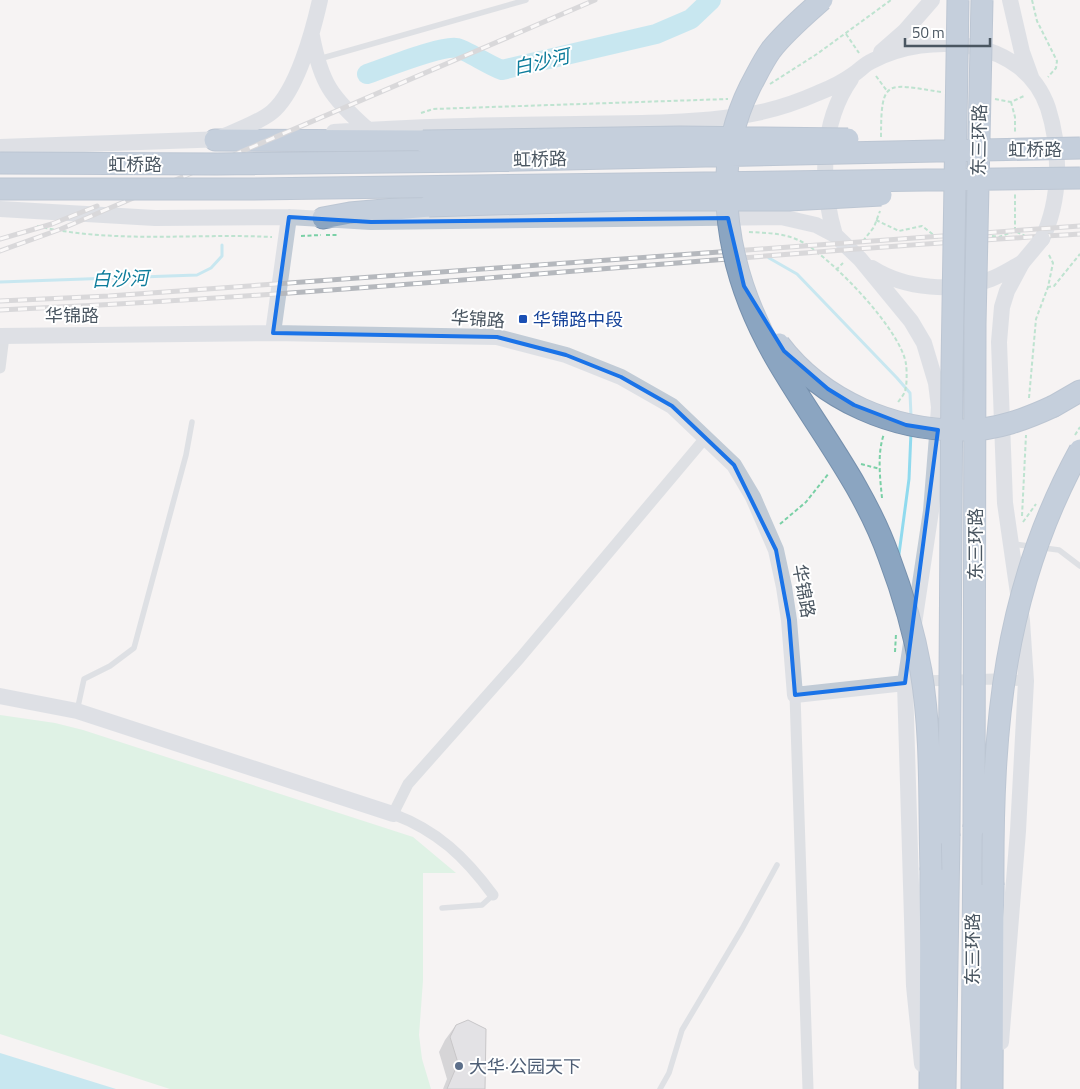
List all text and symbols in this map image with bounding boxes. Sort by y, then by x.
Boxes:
scale bar [905,15,990,47]
text: 50 m [912,21,945,44]
water label: 白沙河 [510,40,576,82]
street label: 东三环路 [965,104,993,176]
street label: 虹桥路 [1008,136,1062,163]
street label: 虹桥路 [513,145,567,173]
street label: 虹桥路 [108,151,162,178]
water label: 白沙河 [91,262,153,293]
street label: 华锦路 [45,302,99,329]
street label: 华锦路 [450,304,506,334]
place label: 华锦路中段 [533,306,623,333]
marker: 华锦路中段 [517,313,529,325]
street label: 东三环路 [962,508,989,580]
street label: 华锦路 [786,562,822,620]
street label: 东三环路 [959,913,986,985]
place label: 大华·公园天下 [469,1053,581,1080]
marker: 大华·公园天下 [453,1060,465,1072]

